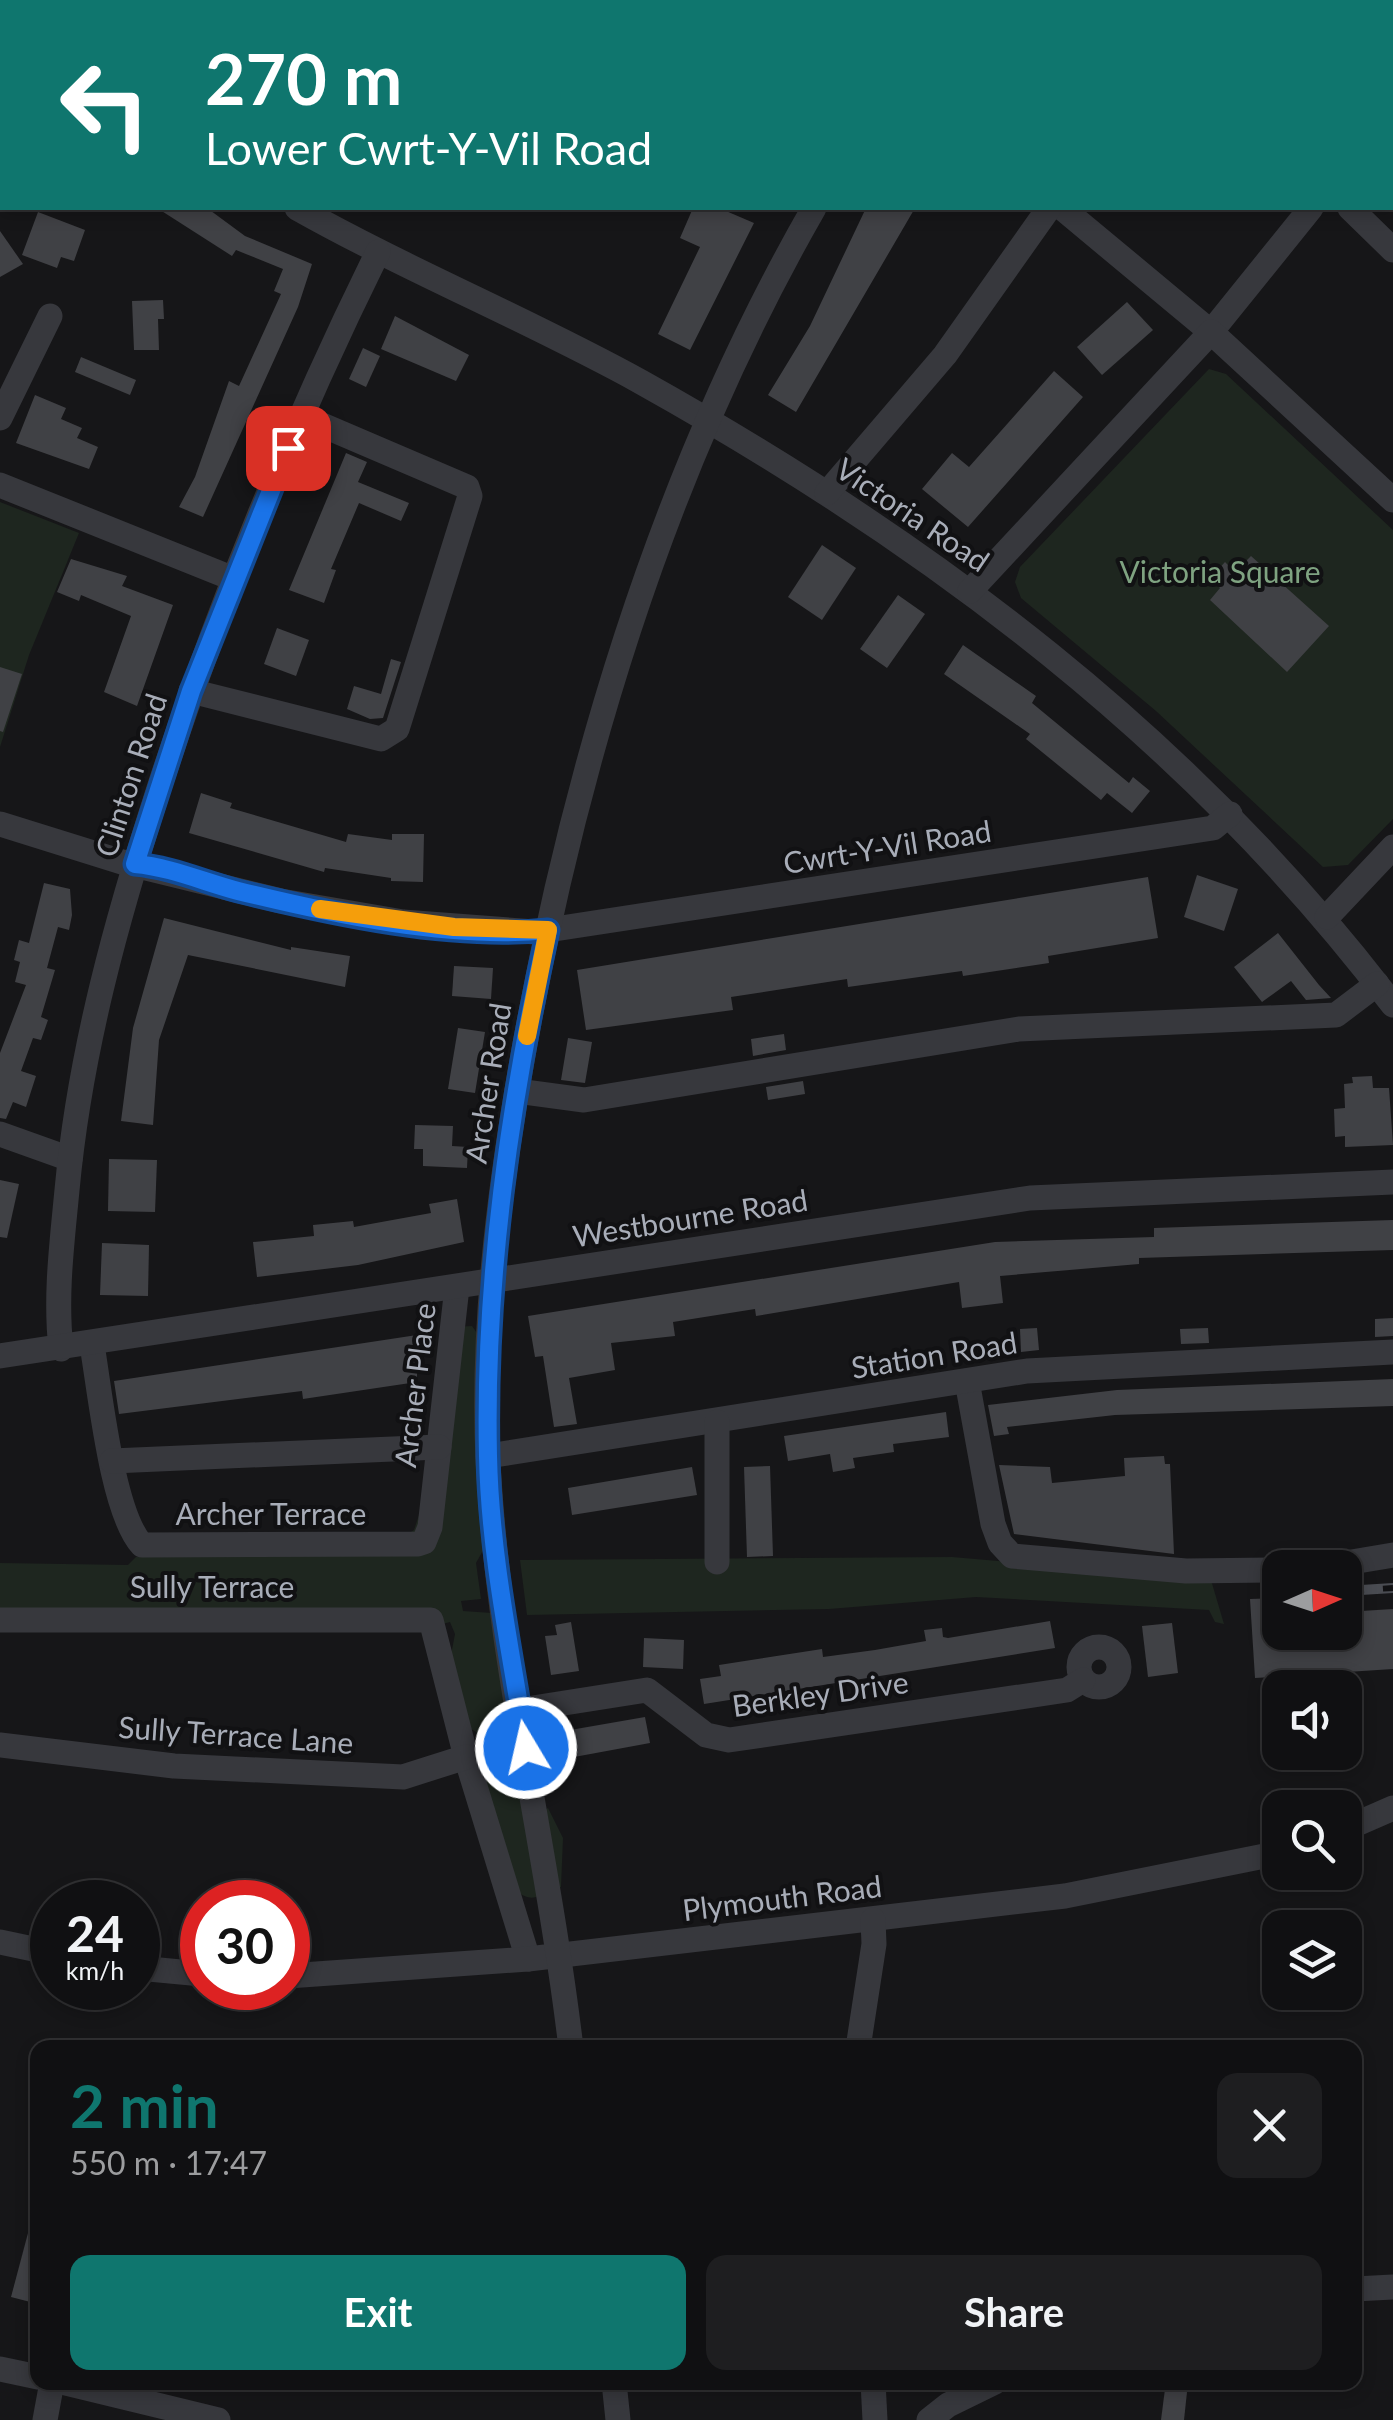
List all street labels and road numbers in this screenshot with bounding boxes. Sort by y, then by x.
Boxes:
street label: Victoria Road [830,450,996,578]
street label: Clinton Road [87,689,173,861]
street label: Cwrt-Y-Vil Road [780,812,994,880]
street label: Archer Road [457,1000,517,1166]
street label: Westbourne Road [570,1181,810,1253]
street label: Archer Place [386,1301,442,1469]
street label: Station Road [848,1323,1020,1385]
street label: Archer Terrace [176,1495,366,1531]
street label: Sully Terrace [130,1568,294,1604]
street label: Berkley Drive [730,1663,910,1723]
street label: Sully Terrace Lane [117,1708,355,1760]
street label: Plymouth Road [680,1867,884,1927]

